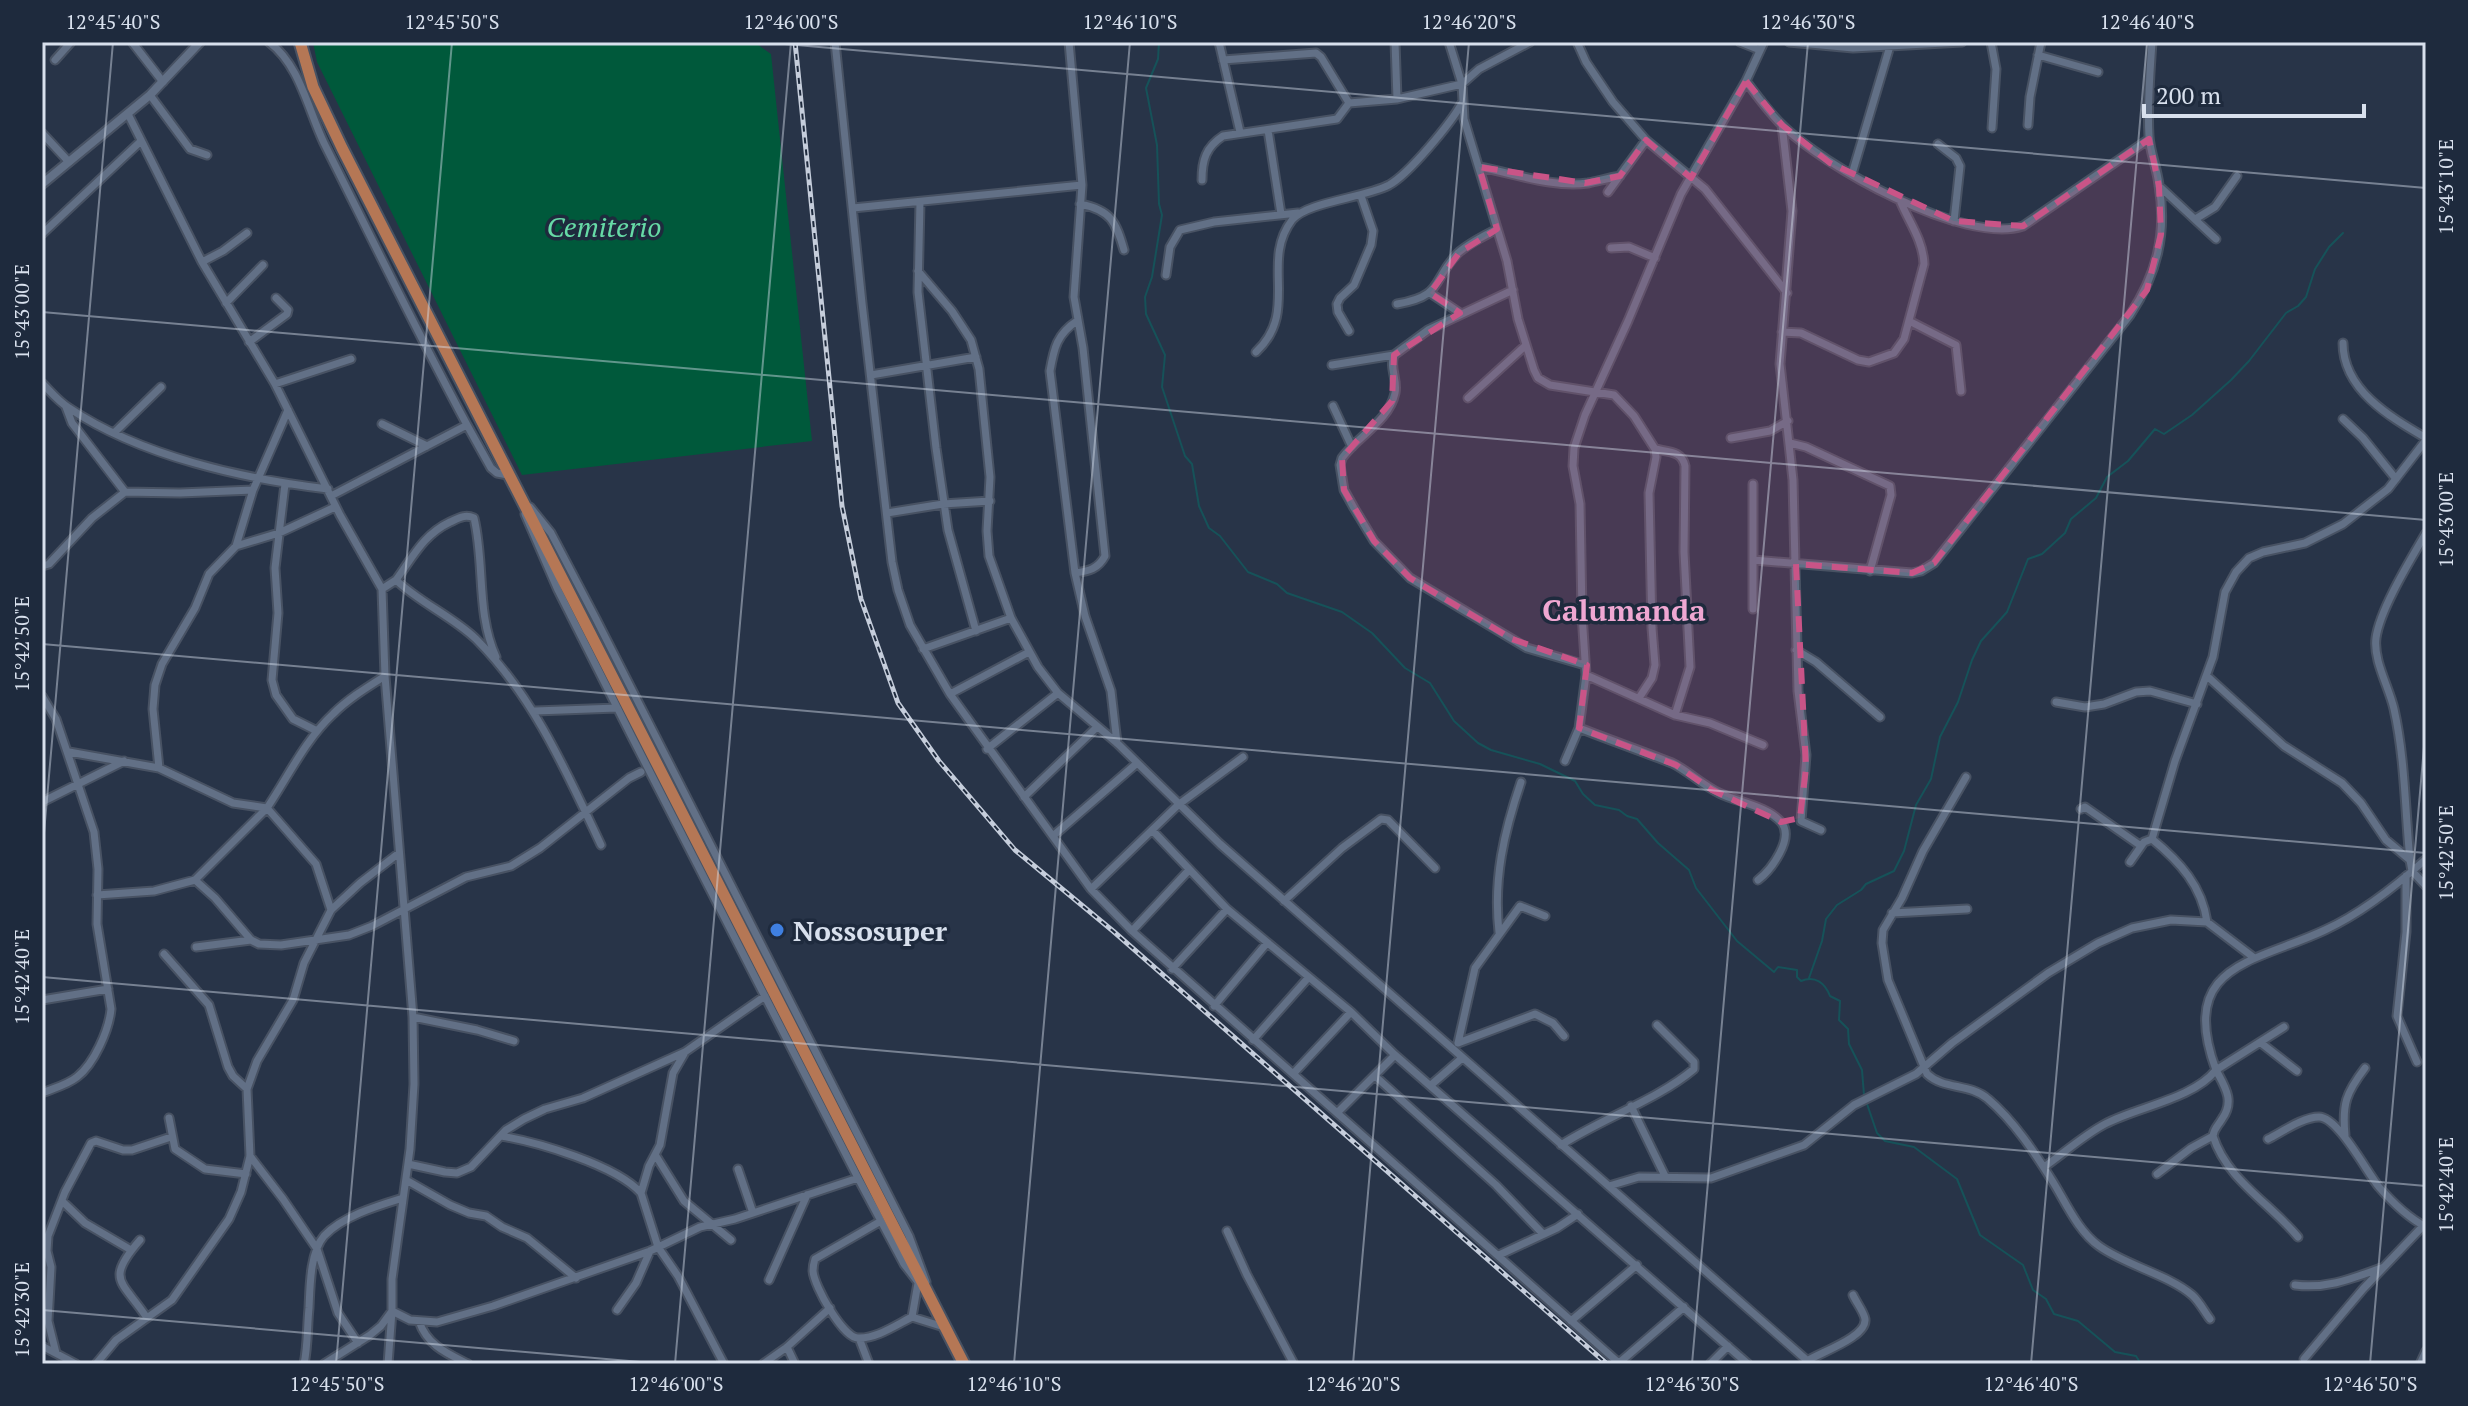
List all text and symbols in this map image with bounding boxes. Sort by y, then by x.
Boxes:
text: 12°45'40"S [65,8,161,35]
text: 12°45'50"S [404,8,500,35]
text: 12°46'00"S [743,8,839,35]
text: 12°46'10"S [1082,8,1178,35]
text: 12°46'20"S [1421,8,1517,35]
text: 12°46'30"S [1760,8,1856,35]
text: 12°46'40"S [2099,8,2195,35]
scale bar [2144,68,2364,118]
text: 200 m [2156,79,2221,111]
text: 15°43'10"E [2432,139,2459,235]
park label: Cemiterio [546,208,662,245]
text: 15°43'00"E [8,264,35,360]
text: 15°43'00"E [2432,472,2459,568]
district label: Calumanda [1542,590,1706,630]
text: 15°42'50"E [8,596,35,692]
text: 15°42'50"E [2432,805,2459,901]
place label: Nossosuper [793,912,947,949]
marker: Nossosuper [768,921,786,939]
text: 15°42'40"E [8,929,35,1025]
text: 15°42'40"E [2432,1137,2459,1233]
text: 15°42'30"E [8,1262,35,1358]
text: 12°45'50"S [289,1370,385,1397]
text: 12°46'00"S [628,1370,724,1397]
text: 12°46'10"S [966,1370,1062,1397]
text: 12°46'20"S [1305,1370,1401,1397]
text: 12°46'30"S [1644,1370,1740,1397]
text: 12°46'40"S [1983,1370,2079,1397]
text: 12°46'50"S [2322,1370,2418,1397]

